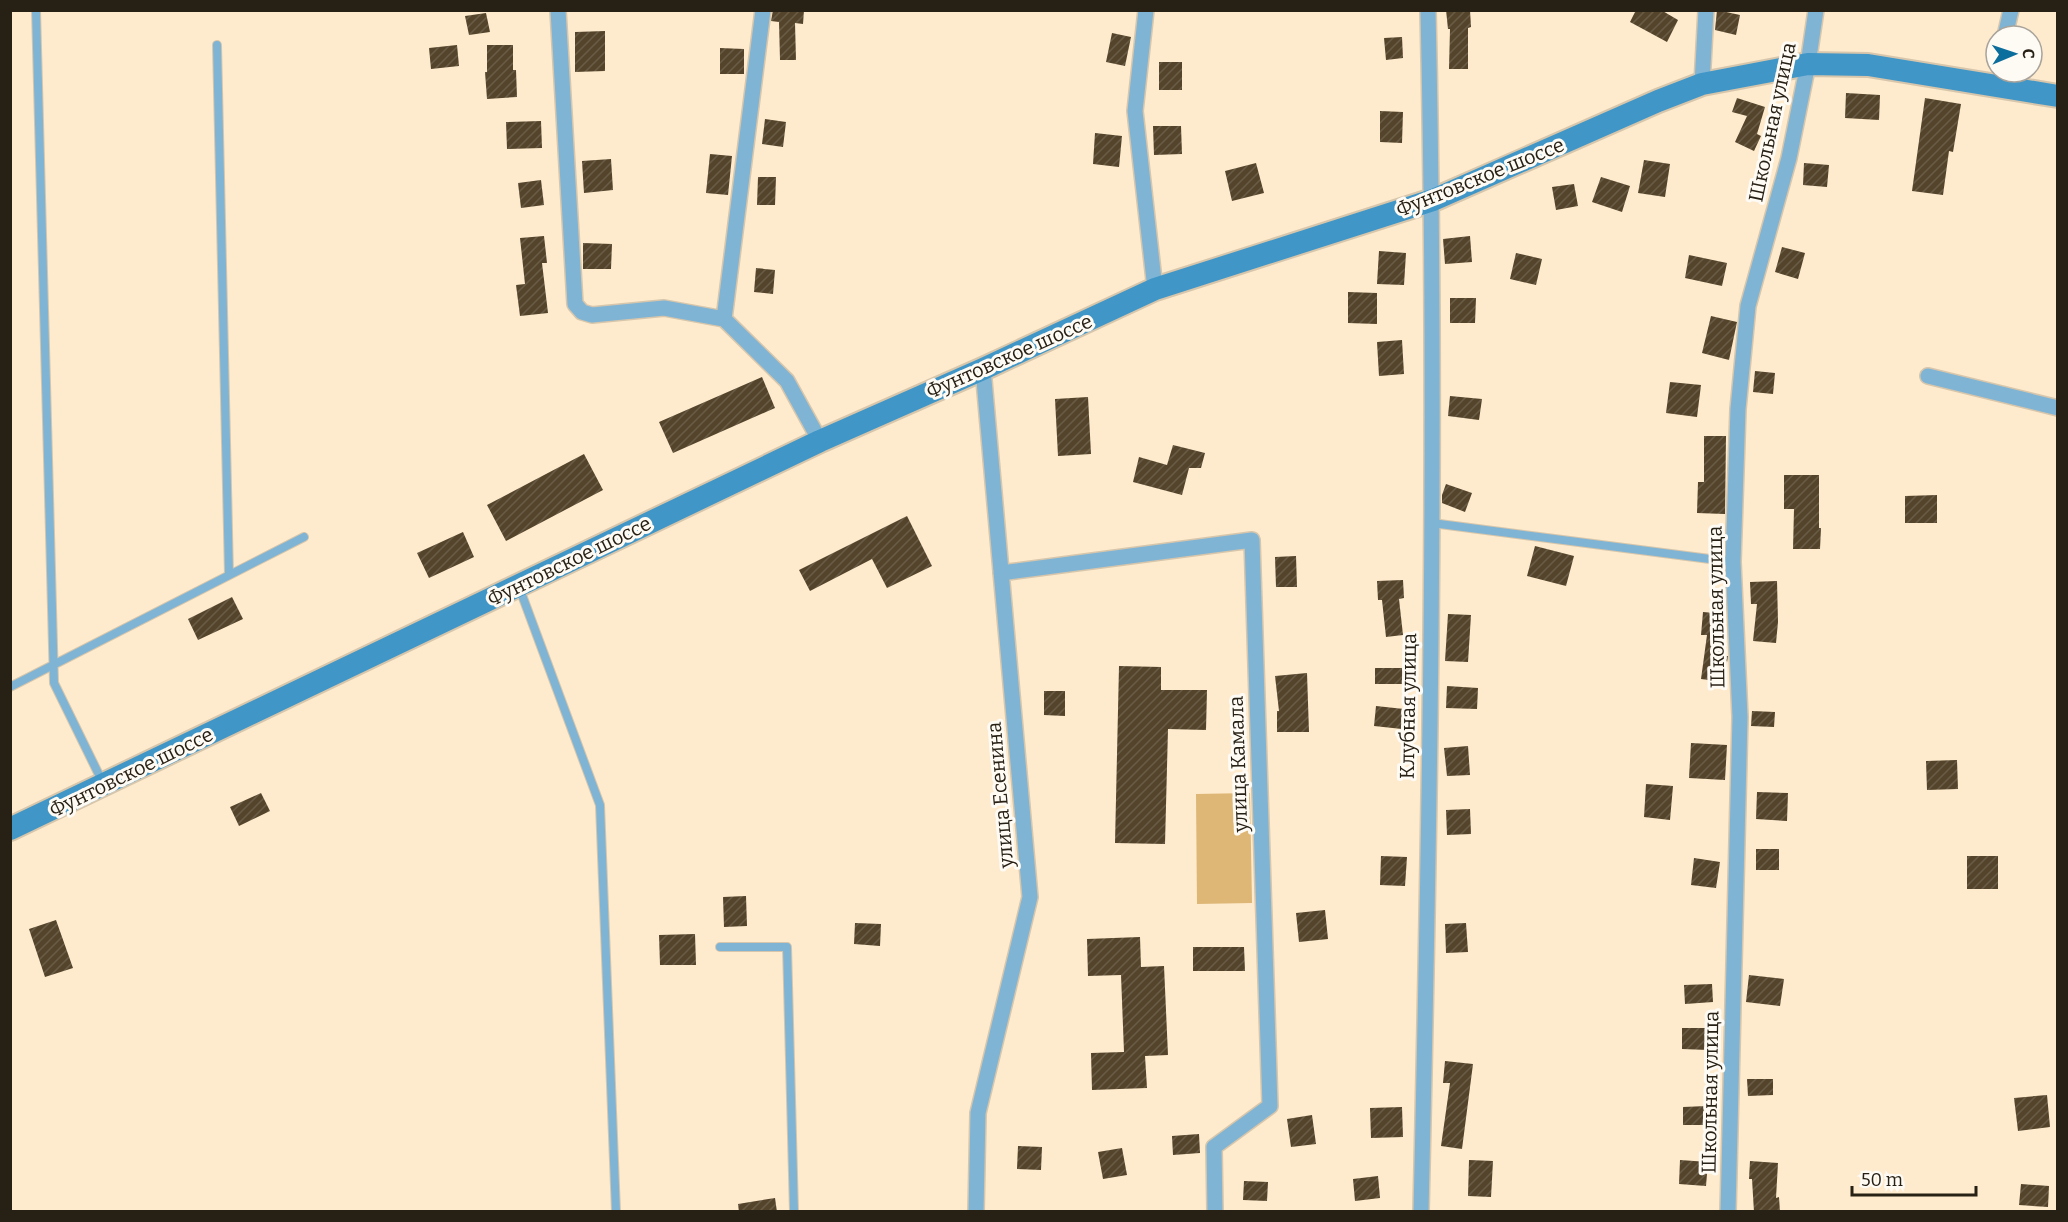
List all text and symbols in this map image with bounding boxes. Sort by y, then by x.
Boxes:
north arrow [1984,24,2044,84]
street label: Школьная улица [1743,40,1801,204]
text: С [2019,48,2038,59]
street label: Фунтовское шоссе [1392,132,1568,222]
street label: Фунтовское шоссе [922,309,1096,403]
street label: Фунтовское шоссе [483,511,655,611]
street label: Школьная улица [1703,525,1729,689]
street label: Клубная улица [1395,633,1421,779]
street label: улица Камала [1224,695,1252,834]
street label: улица Есенина [982,721,1018,870]
street label: Фунтовское шоссе [45,722,217,822]
street label: Школьная улица [1697,1010,1723,1174]
scale bar [1852,1159,1976,1197]
text: 50 m [1861,1169,1903,1191]

